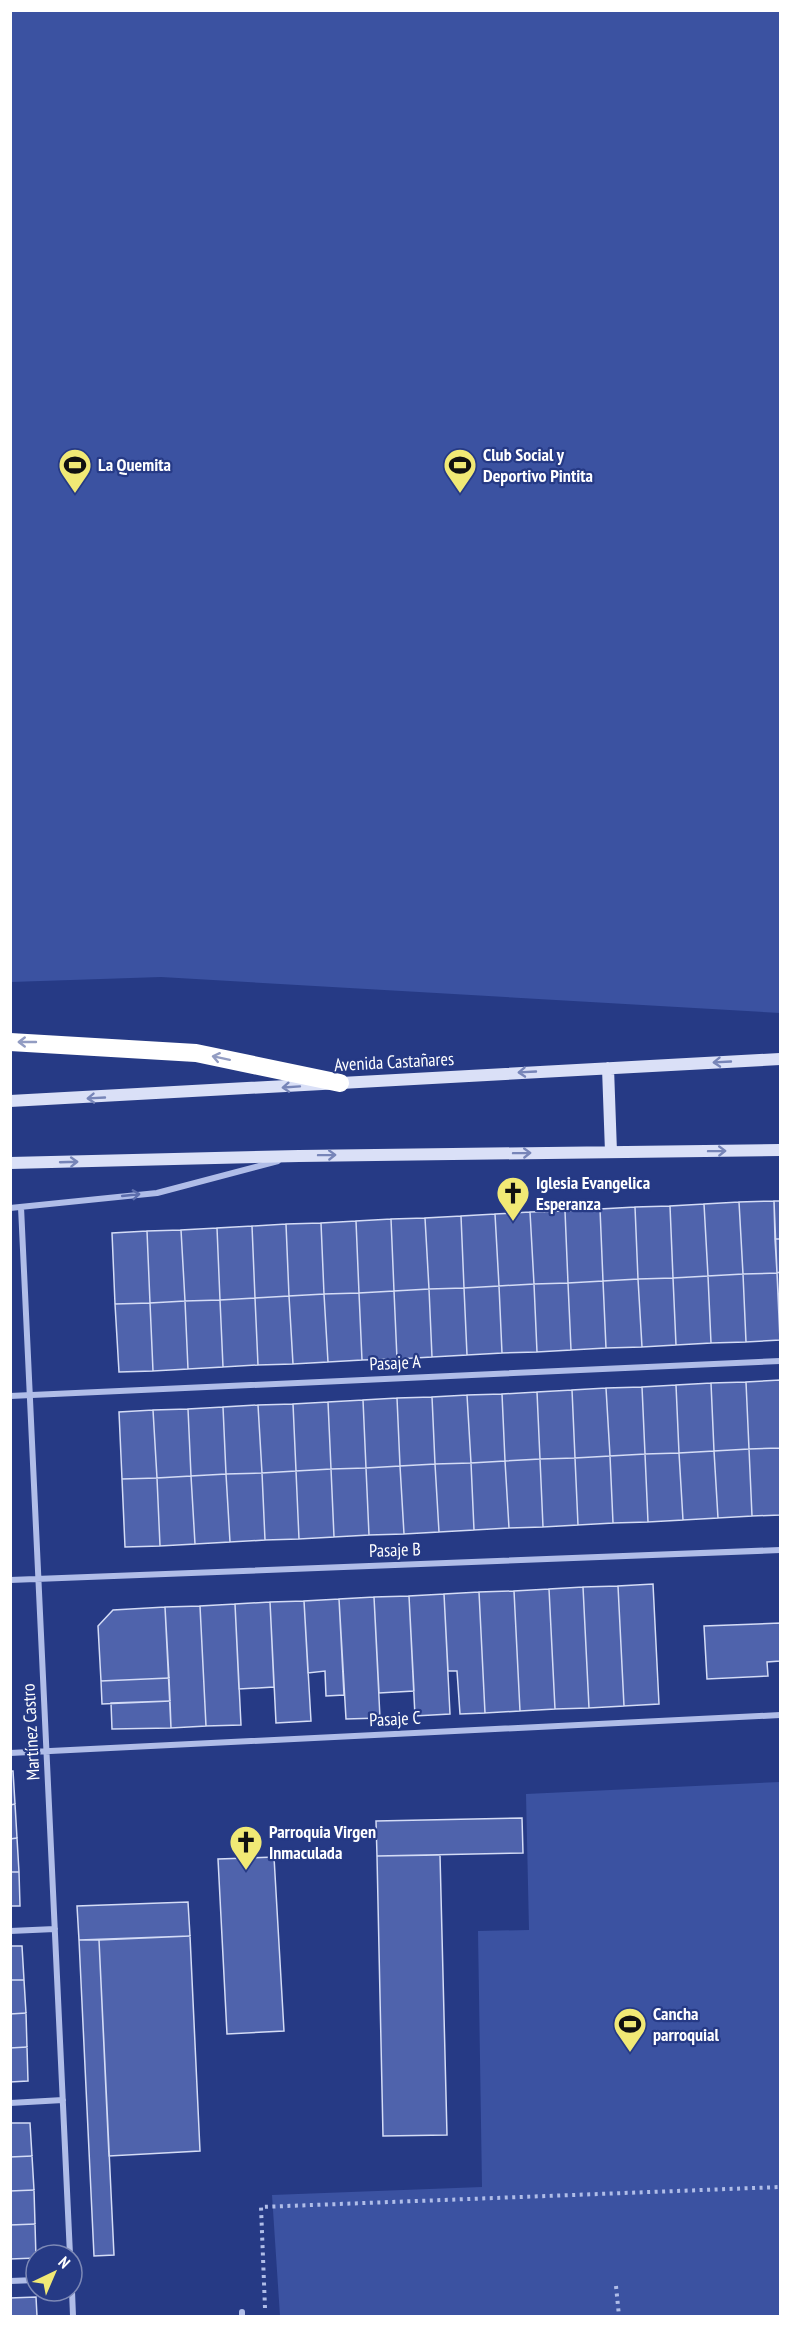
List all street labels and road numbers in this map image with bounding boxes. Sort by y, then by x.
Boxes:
street label: Avenida Castañares [333,1047,454,1076]
street label: Pasaje A [369,1350,422,1375]
street label: Pasaje B [369,1537,421,1562]
street label: Martínez Castro [16,1683,45,1781]
street label: Pasaje C [369,1706,421,1731]

